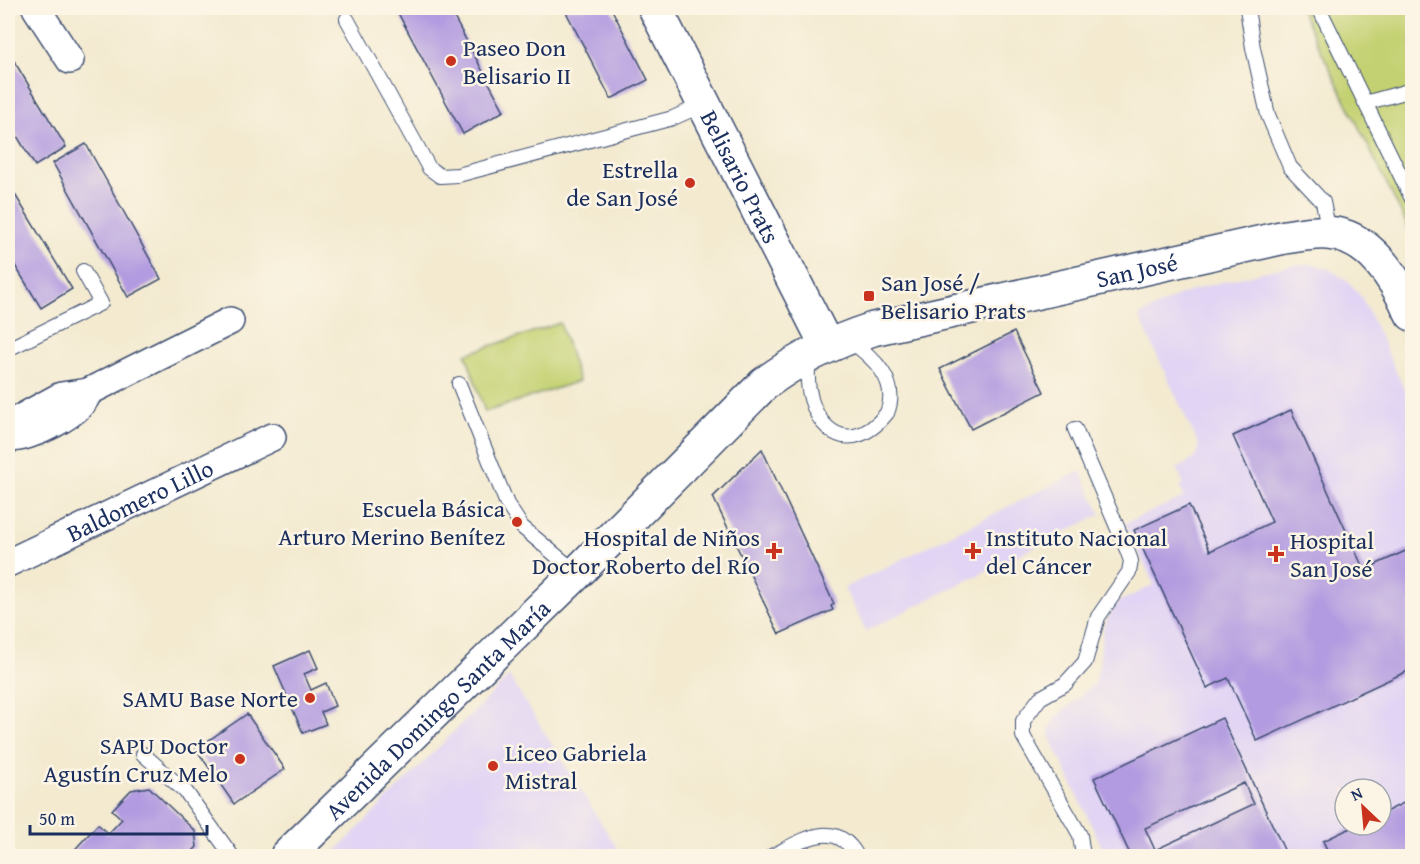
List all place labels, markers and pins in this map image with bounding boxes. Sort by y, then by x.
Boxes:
place label: Paseo Don Belisario II [463,30,571,93]
marker: Paseo Don Belisario II [444,54,458,68]
place label: Estrella de San José [566,152,679,215]
marker: Estrella de San José [683,176,697,190]
place label: San José / Belisario Prats [881,265,1026,328]
marker: San José / Belisario Prats [862,289,876,303]
place label: Escuela Básica Arturo Merino Benítez [278,491,506,554]
marker: Escuela Básica Arturo Merino Benítez [510,515,524,529]
place label: Hospital de Niños Doctor Roberto del Río [532,520,760,583]
place label: Instituto Nacional del Cáncer [986,520,1168,583]
place label: Hospital San José [1290,523,1374,586]
marker: Hospital de Niños Doctor Roberto del Río [765,542,783,560]
marker: Instituto Nacional del Cáncer [964,542,982,560]
marker: Hospital San José [1267,545,1285,563]
place label: SAMU Base Norte [122,681,298,716]
marker: SAMU Base Norte [303,691,317,705]
place label: SAPU Doctor Agustín Cruz Melo [43,728,228,791]
place label: Liceo Gabriela Mistral [505,735,647,798]
marker: SAPU Doctor Agustín Cruz Melo [233,752,247,766]
marker: Liceo Gabriela Mistral [486,759,500,773]

